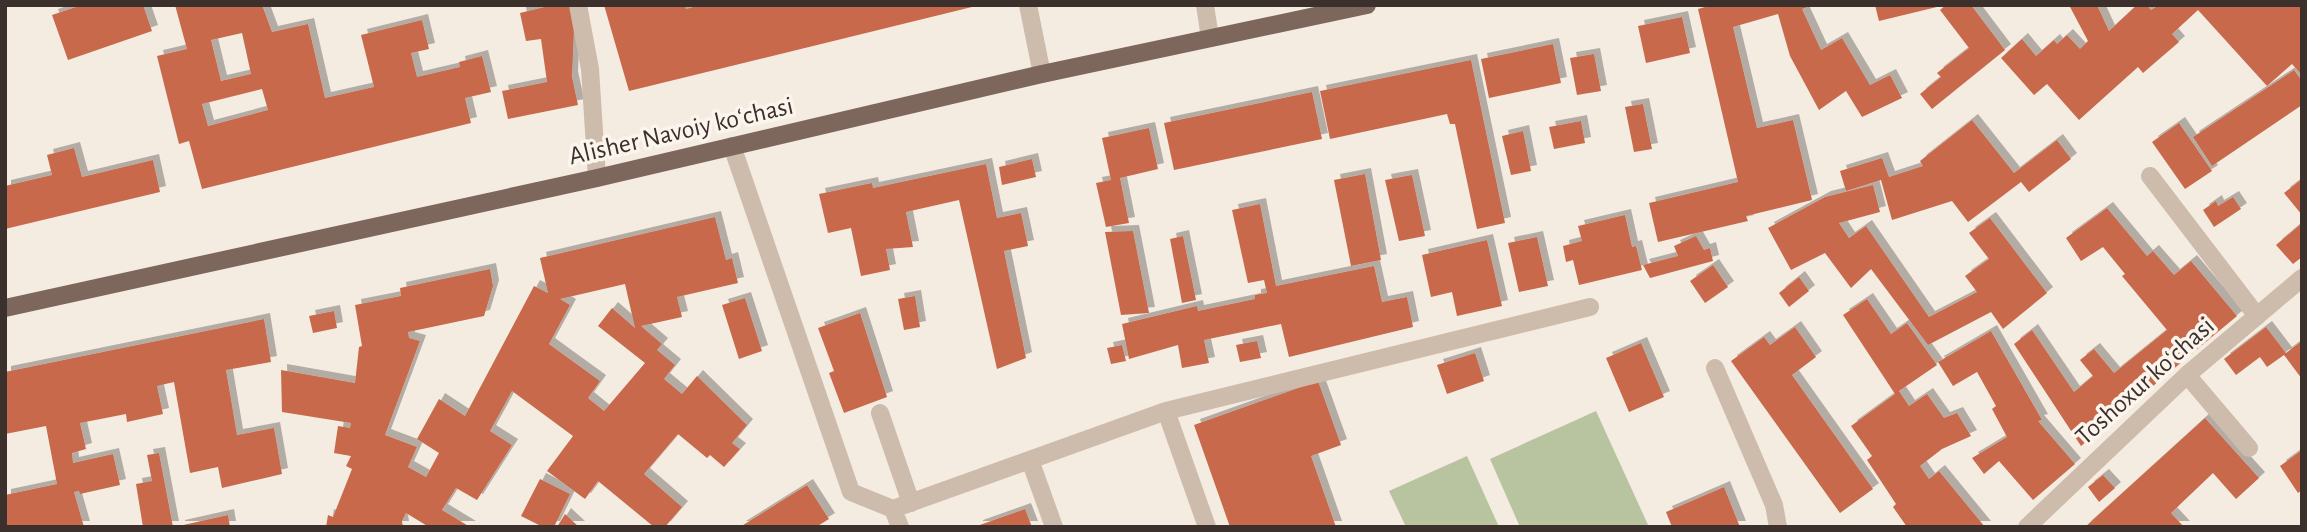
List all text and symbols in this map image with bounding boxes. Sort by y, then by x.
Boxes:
street label: Alisher Navoiy koʻchasi [566,93,796,169]
street label: Toshoxur koʻchasi [2071,312,2219,450]

